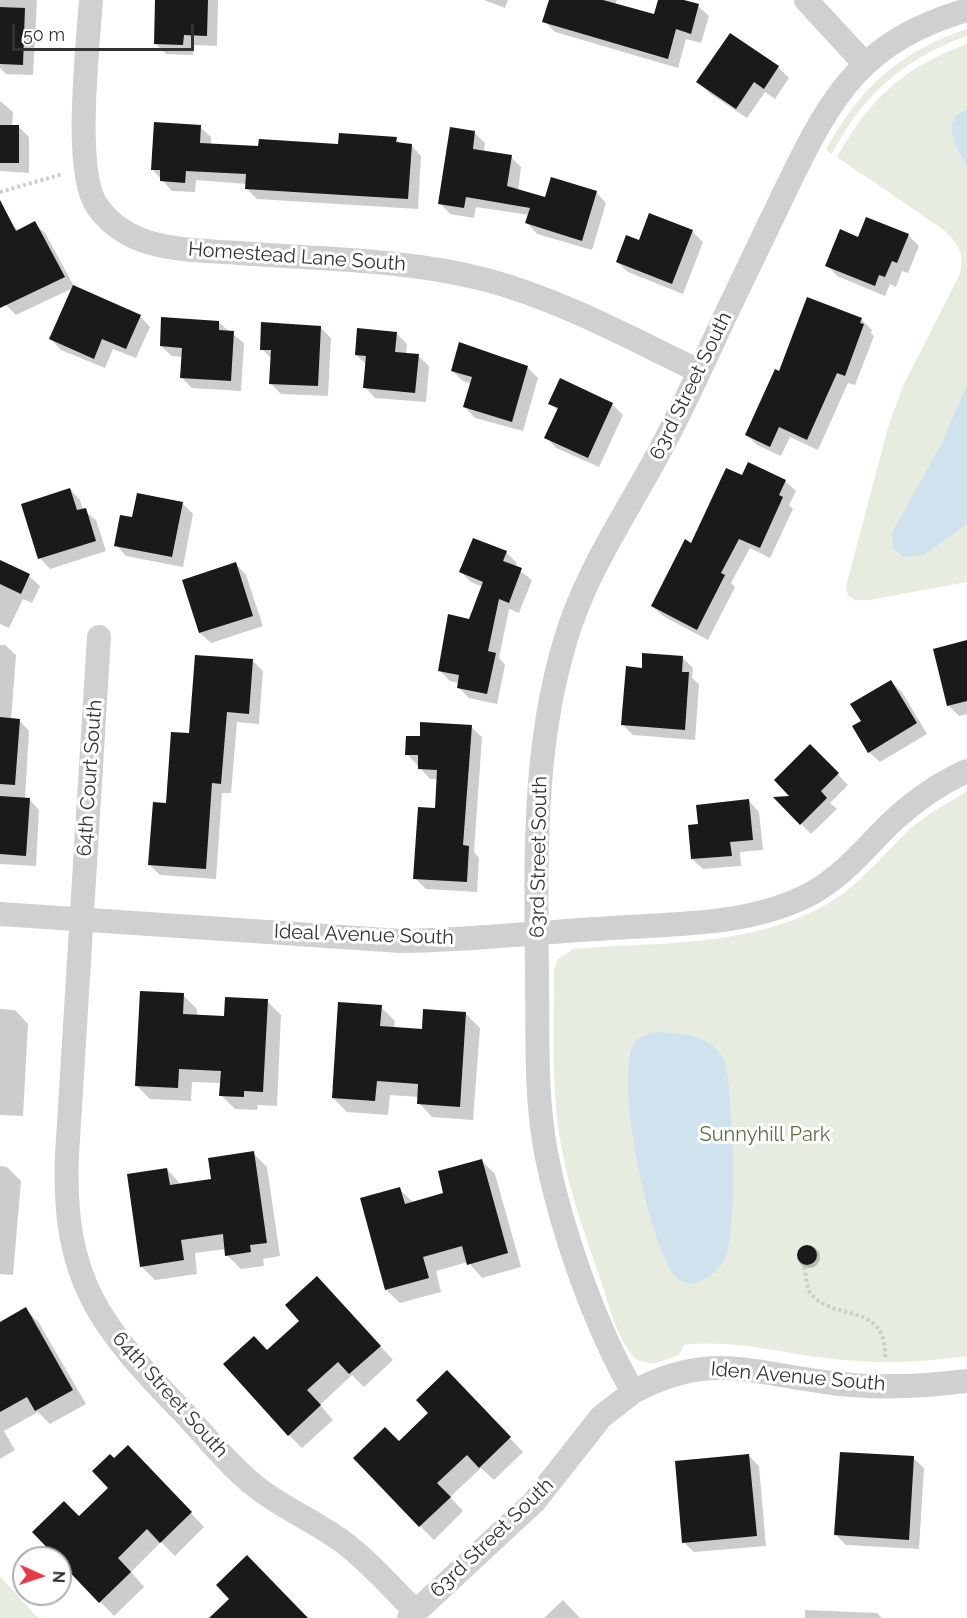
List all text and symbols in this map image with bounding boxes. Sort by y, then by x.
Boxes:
scale bar [15,12,196,50]
text: 50 m [23,24,65,45]
street label: Homestead Lane South [187,237,407,277]
street label: 63rd Street South [645,308,737,464]
street label: 64th Court South [73,699,107,857]
street label: 63rd Street South [526,776,552,938]
street label: Ideal Avenue South [274,920,454,950]
park label: Sunnyhill Park [700,1123,830,1147]
street label: 64th Street South [107,1327,233,1463]
street label: Iden Avenue South [710,1357,886,1397]
street label: 63rd Street South [425,1473,559,1603]
north arrow [12,1546,72,1606]
text: N [49,1570,68,1583]

